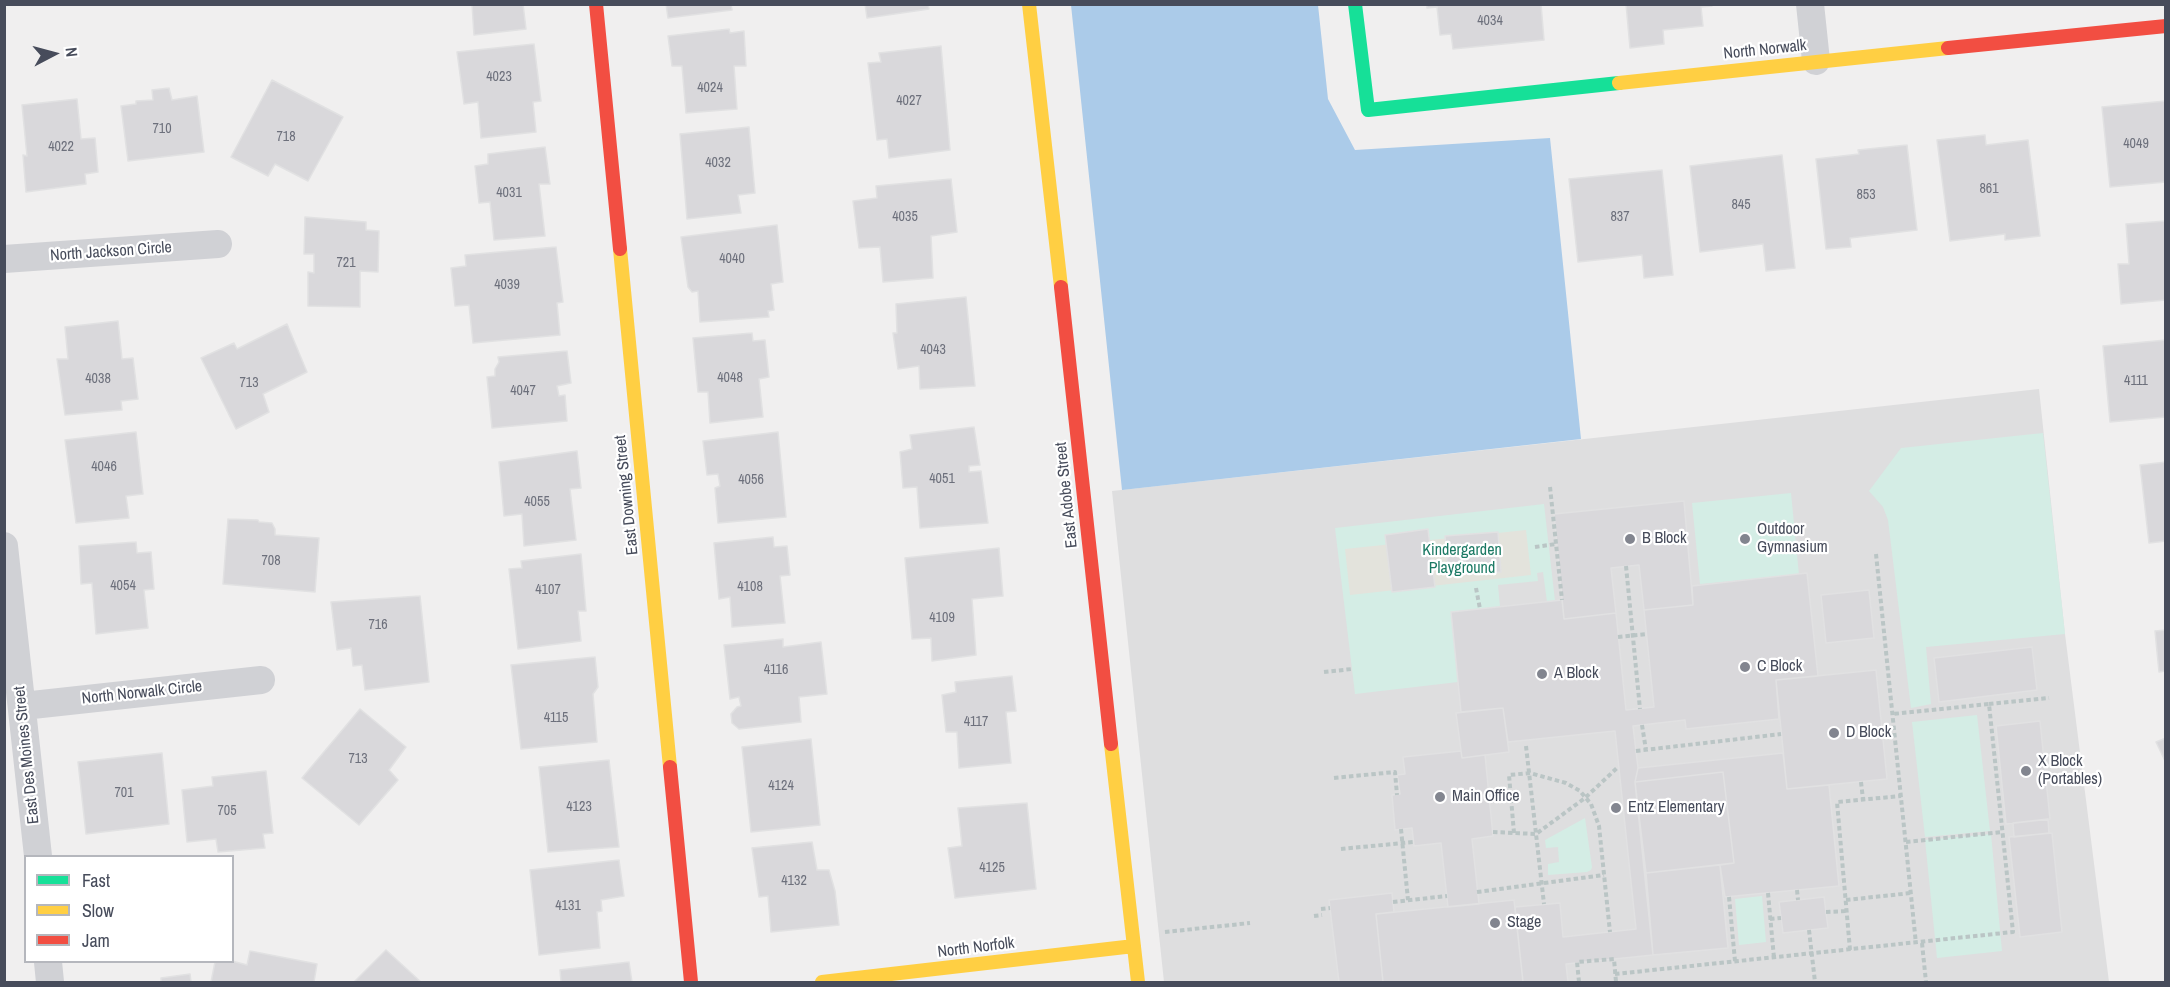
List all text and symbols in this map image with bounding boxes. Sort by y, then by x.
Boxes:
house number: 4034 [1477,13,1503,29]
north arrow [24,24,84,84]
street label: North Norwalk [1723,36,1807,64]
text: N [60,46,83,58]
house number: 4023 [486,69,512,85]
house number: 4024 [697,80,723,96]
house number: 4027 [896,93,922,109]
house number: 710 [152,121,172,137]
house number: 718 [276,129,296,145]
house number: 4049 [2123,136,2149,152]
house number: 4022 [48,139,74,155]
house number: 4032 [705,155,731,171]
house number: 861 [1979,181,1999,197]
house number: 4031 [496,185,522,201]
house number: 853 [1856,187,1876,203]
house number: 845 [1731,197,1751,213]
house number: 4035 [892,209,918,225]
house number: 837 [1610,209,1630,225]
street label: North Jackson Circle [50,238,172,266]
house number: 4040 [719,251,745,267]
house number: 721 [336,255,356,271]
house number: 4039 [494,277,520,293]
house number: 4043 [920,342,946,358]
house number: 4048 [717,370,743,386]
house number: 4038 [85,371,111,387]
house number: 4111 [2124,373,2148,389]
house number: 713 [239,375,259,391]
house number: 4047 [510,383,536,399]
street label: East Downing Street [611,434,643,556]
street label: East Adobe Street [1052,441,1082,549]
house number: 4046 [91,459,117,475]
house number: 4051 [929,471,955,487]
house number: 4056 [738,472,764,488]
house number: 4055 [524,494,550,510]
place label: Outdoor Gymnasium [1757,520,1828,558]
place label: B Block [1642,529,1686,549]
marker: B Block [1623,532,1637,546]
marker: Outdoor Gymnasium [1738,532,1752,546]
park label: Kindergarden Playground [1422,541,1502,579]
house number: 708 [261,553,281,569]
house number: 4054 [110,578,136,594]
house number: 4108 [737,579,763,595]
house number: 4107 [535,582,561,598]
house number: 4109 [929,610,955,626]
house number: 716 [368,617,388,633]
place label: C Block [1757,657,1802,677]
marker: C Block [1738,660,1752,674]
house number: 4116 [764,662,788,678]
place label: A Block [1554,664,1598,684]
marker: A Block [1535,667,1549,681]
street label: North Norwalk Circle [81,677,203,709]
street label: East Des Moines Street [10,685,44,825]
house number: 4115 [544,710,568,726]
house number: 4117 [964,714,988,730]
place label: D Block [1846,723,1891,743]
marker: D Block [1827,726,1841,740]
house number: 713 [348,751,368,767]
place label: X Block (Portables) [2038,752,2102,790]
marker: X Block (Portables) [2019,764,2033,778]
house number: 4124 [768,778,794,794]
house number: 701 [114,785,134,801]
place label: Main Office [1452,787,1520,807]
marker: Main Office [1433,790,1447,804]
place label: Entz Elementary [1628,798,1724,818]
house number: 4123 [566,799,592,815]
marker: Entz Elementary [1609,801,1623,815]
house number: 705 [217,803,237,819]
legend [24,855,234,963]
house number: 4125 [979,860,1005,876]
text: Fast [82,868,110,893]
house number: 4132 [781,873,807,889]
text: Slow [82,898,114,923]
house number: 4131 [555,898,581,914]
place label: Stage [1507,913,1541,933]
marker: Stage [1488,916,1502,930]
text: Jam [82,928,110,953]
street label: North Norfolk [936,934,1016,962]

